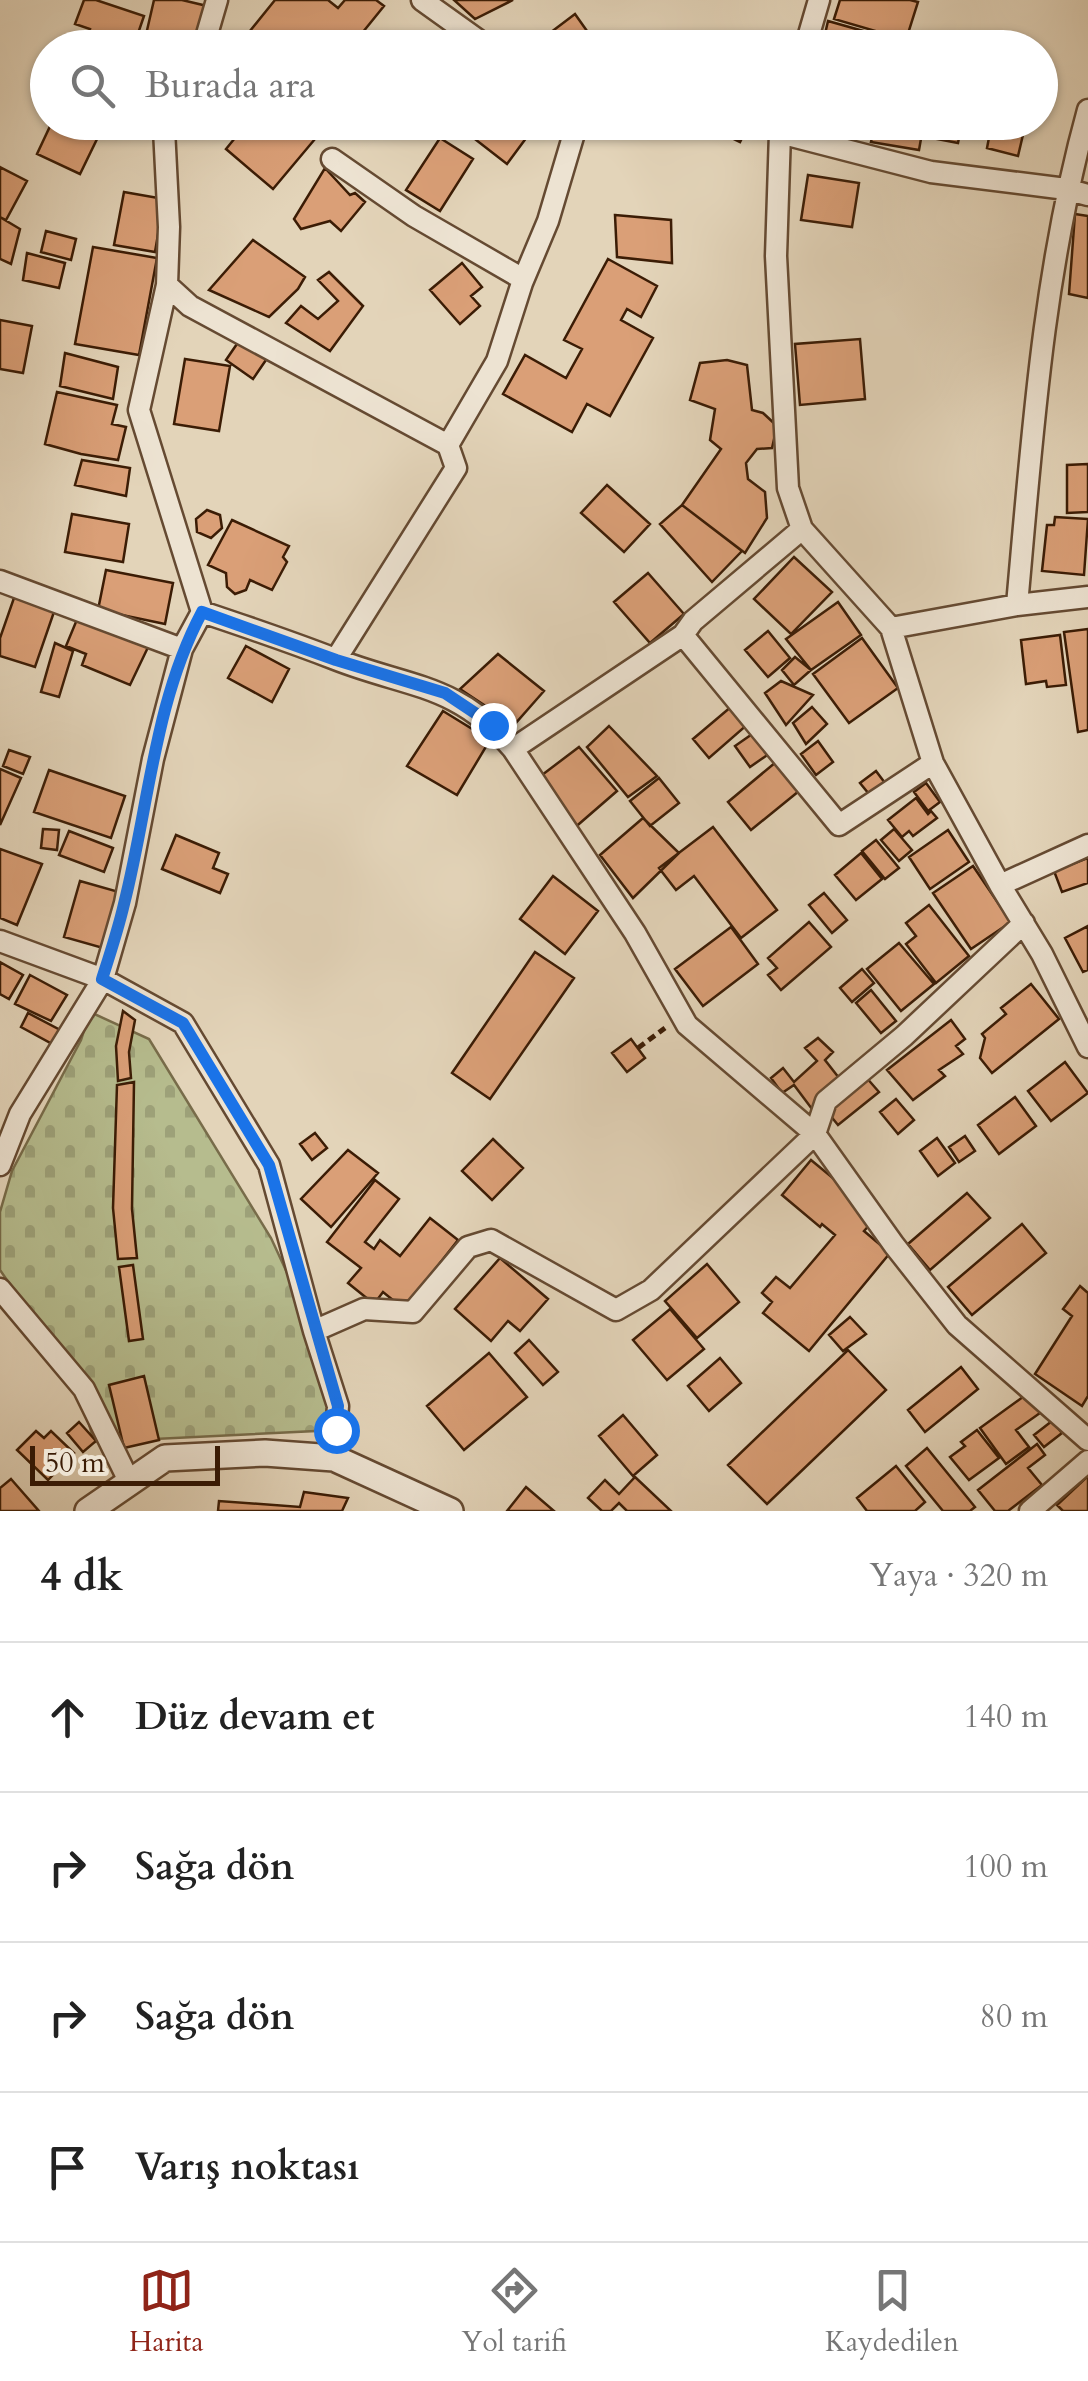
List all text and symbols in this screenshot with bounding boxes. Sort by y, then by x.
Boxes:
search box [30,30,1058,140]
icon: search [65,58,120,113]
text: Burada ara [145,59,316,111]
route end [471,703,517,749]
route start [314,1408,360,1454]
scale bar [30,1441,220,1486]
text: 50 m [45,1444,105,1482]
text: 4 dk [40,1548,123,1605]
text: Yaya · 320 m [869,1554,1048,1598]
icon: ahead [40,1690,95,1745]
text: Düz devam et [135,1691,375,1743]
text: 140 m [963,1695,1048,1739]
icon: right [40,1840,95,1895]
text: Sağa dön [135,1841,294,1893]
text: 100 m [963,1845,1048,1889]
icon: right [40,1990,95,2045]
text: Sağa dön [135,1991,294,2043]
text: 80 m [980,1995,1048,2039]
icon: arrive [40,2140,95,2195]
text: Varış noktası [135,2141,359,2193]
tab: Harita [129,2263,204,2361]
tab: Yol tarifi [462,2263,567,2361]
tab: Kaydedilen [825,2263,959,2361]

